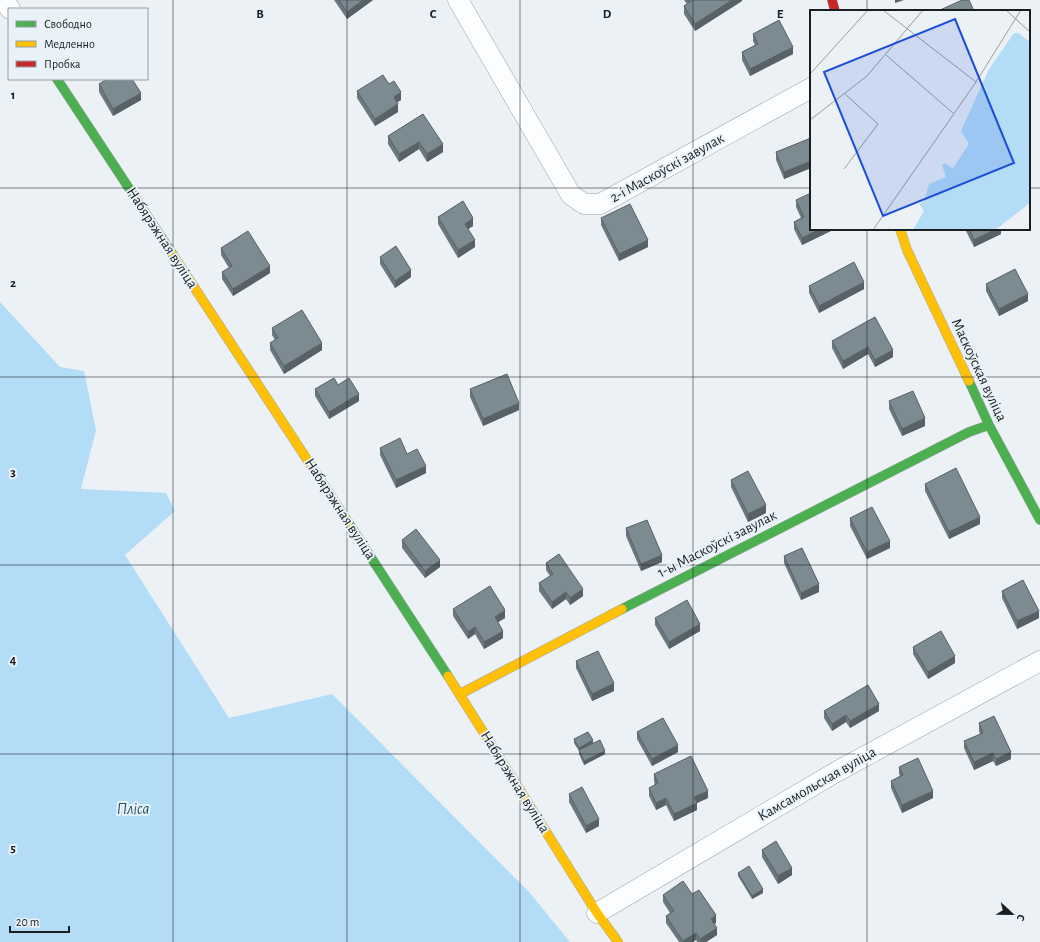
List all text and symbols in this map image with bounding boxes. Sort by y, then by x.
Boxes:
legend [8,8,148,80]
text: B [256,8,264,21]
text: C [430,8,437,21]
text: D [603,8,612,21]
text: E [777,8,784,21]
inset map [810,10,1030,230]
text: Свободно [44,18,92,30]
text: Медленно [44,38,95,50]
text: Пробка [44,58,81,70]
text: 1 [11,89,15,102]
street label: 2-і Маскоўскі завулак [608,130,727,205]
street label: Набярэжная вуліца [124,185,200,291]
text: 2 [10,277,16,290]
street label: Маскоўская вуліца [949,316,1009,424]
street label: Набярэжная вуліца [302,456,378,562]
text: 3 [10,466,16,479]
street label: 1-ы Маскоўскі завулак [655,507,779,581]
text: 4 [10,654,17,667]
street label: Набярэжная вуліца [478,728,552,836]
street label: Камсамольская вуліца [755,744,879,824]
water label: Пліса [117,801,149,817]
text: 5 [10,842,16,855]
north arrow [992,894,1032,934]
scale bar [10,908,69,934]
text: С [1015,913,1027,922]
text: 20 m [16,916,39,928]

